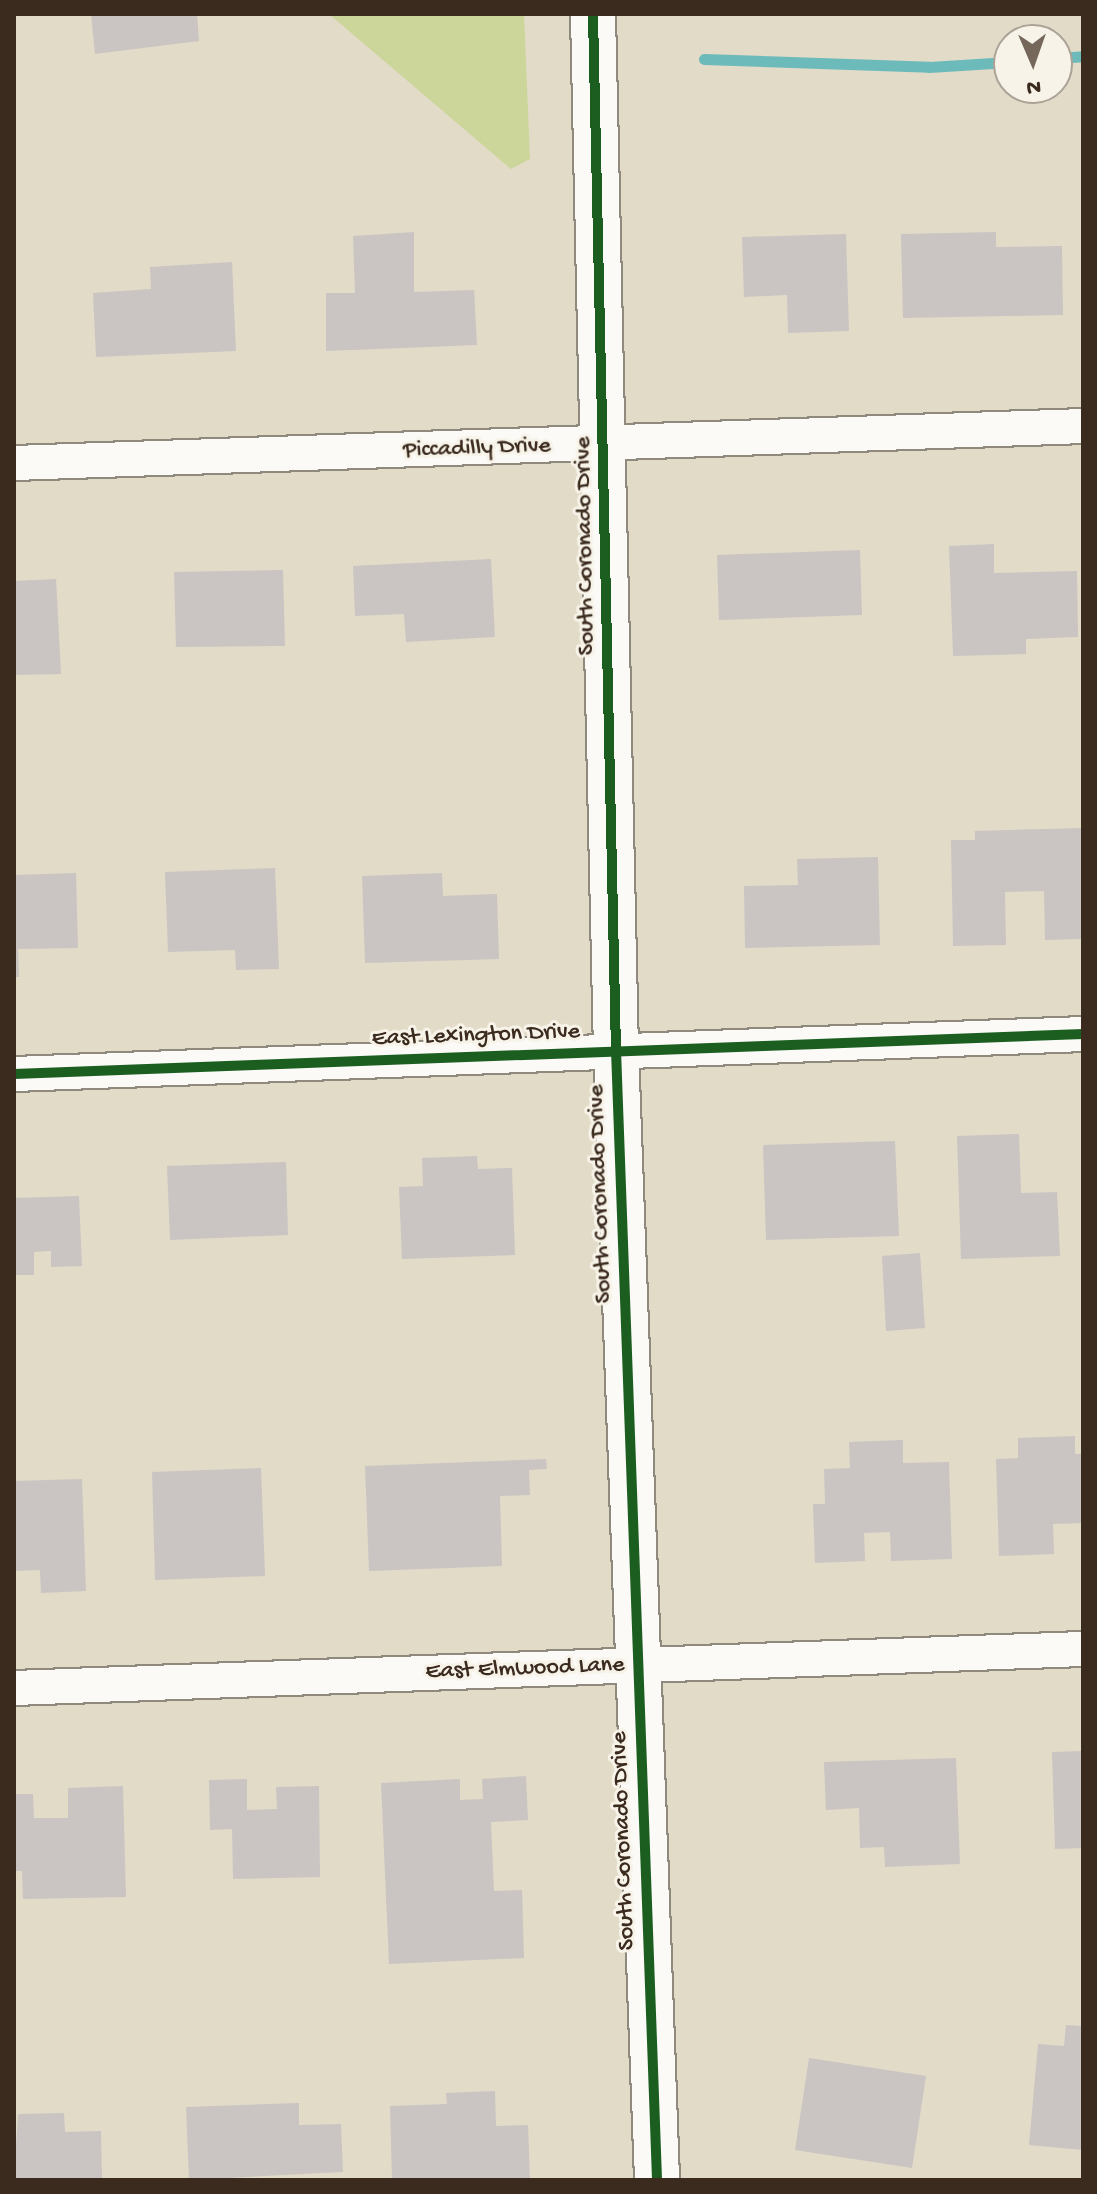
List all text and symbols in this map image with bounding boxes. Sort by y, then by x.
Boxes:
north arrow [993,24,1073,104]
text: N [1026,73,1041,99]
street label: Piccadilly Drive [403,432,551,466]
street label: South Coronado Drive [570,436,602,656]
street label: East Lexington Drive [371,1018,581,1054]
street label: South Coronado Drive [583,1084,619,1304]
street label: East Elmwood Lane [425,1651,625,1687]
street label: South Coronado Drive [606,1731,642,1951]

